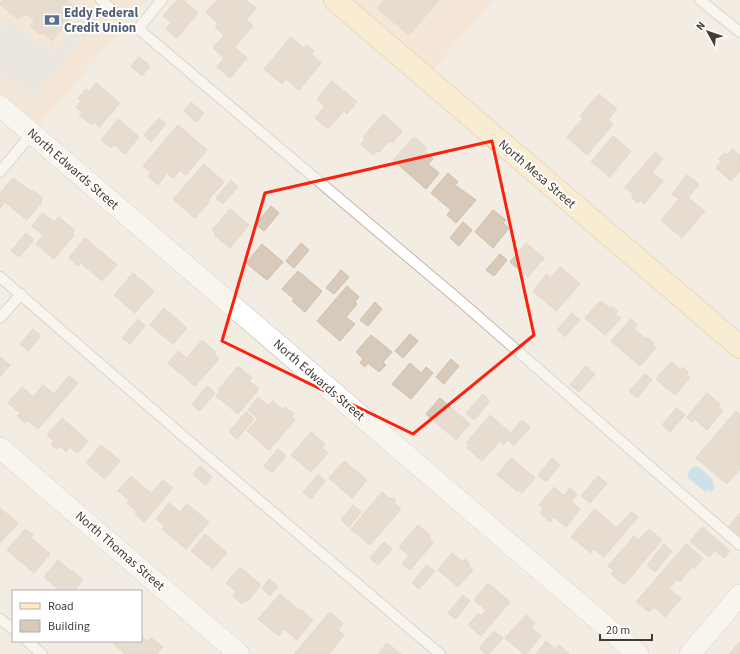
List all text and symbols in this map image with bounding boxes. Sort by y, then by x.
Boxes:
place label: Eddy Federal Credit Union [64,4,138,37]
bank icon: Eddy Federal Credit Union [43,11,61,29]
north arrow [688,12,728,52]
text: N [693,18,709,34]
street label: North Edwards Street [23,124,123,214]
street label: North Mesa Street [494,135,580,213]
street label: North Edwards Street [269,335,369,425]
street label: North Thomas Street [71,507,169,595]
legend [12,590,142,642]
text: Road [48,598,74,615]
scale bar [600,616,652,642]
text: Building [48,618,90,635]
text: 20 m [606,622,630,639]

